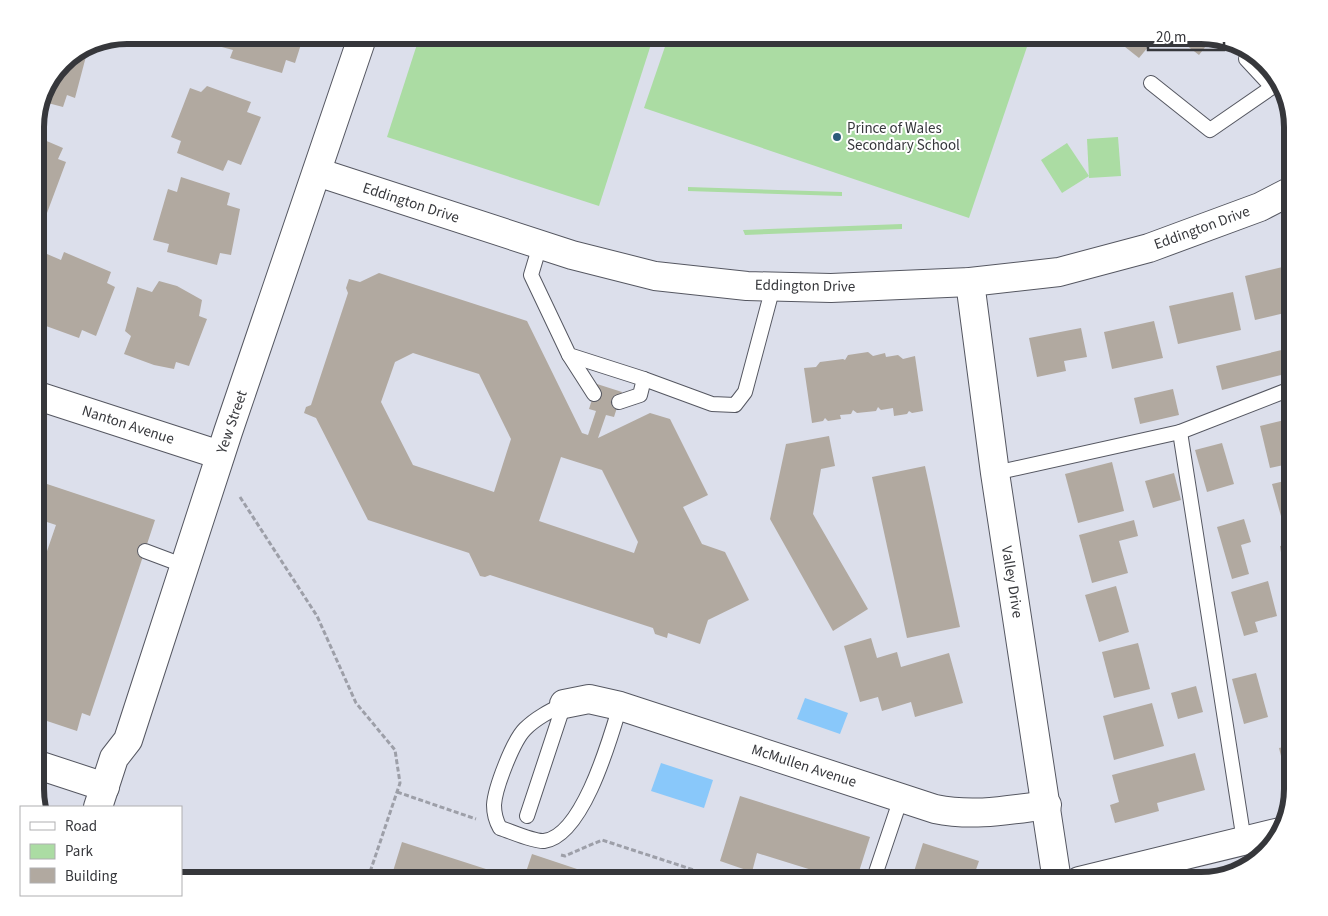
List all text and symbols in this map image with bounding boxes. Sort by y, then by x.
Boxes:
scale bar [1148,20,1224,52]
text: 20 m [1156,27,1186,48]
place label: Prince of Wales Secondary School [847,118,960,156]
marker: Prince of Wales Secondary School [831,131,843,143]
street label: Eddington Drive [360,177,462,229]
street label: Eddington Drive [1151,201,1253,255]
street label: Eddington Drive [755,275,855,297]
street label: Yew Street [211,388,253,457]
street label: Nanton Avenue [79,400,177,450]
street label: Valley Drive [996,544,1028,620]
street label: McMullen Avenue [749,739,859,793]
legend [20,806,182,896]
text: Road [65,816,97,837]
text: Park [65,841,94,862]
text: Building [65,866,118,887]

